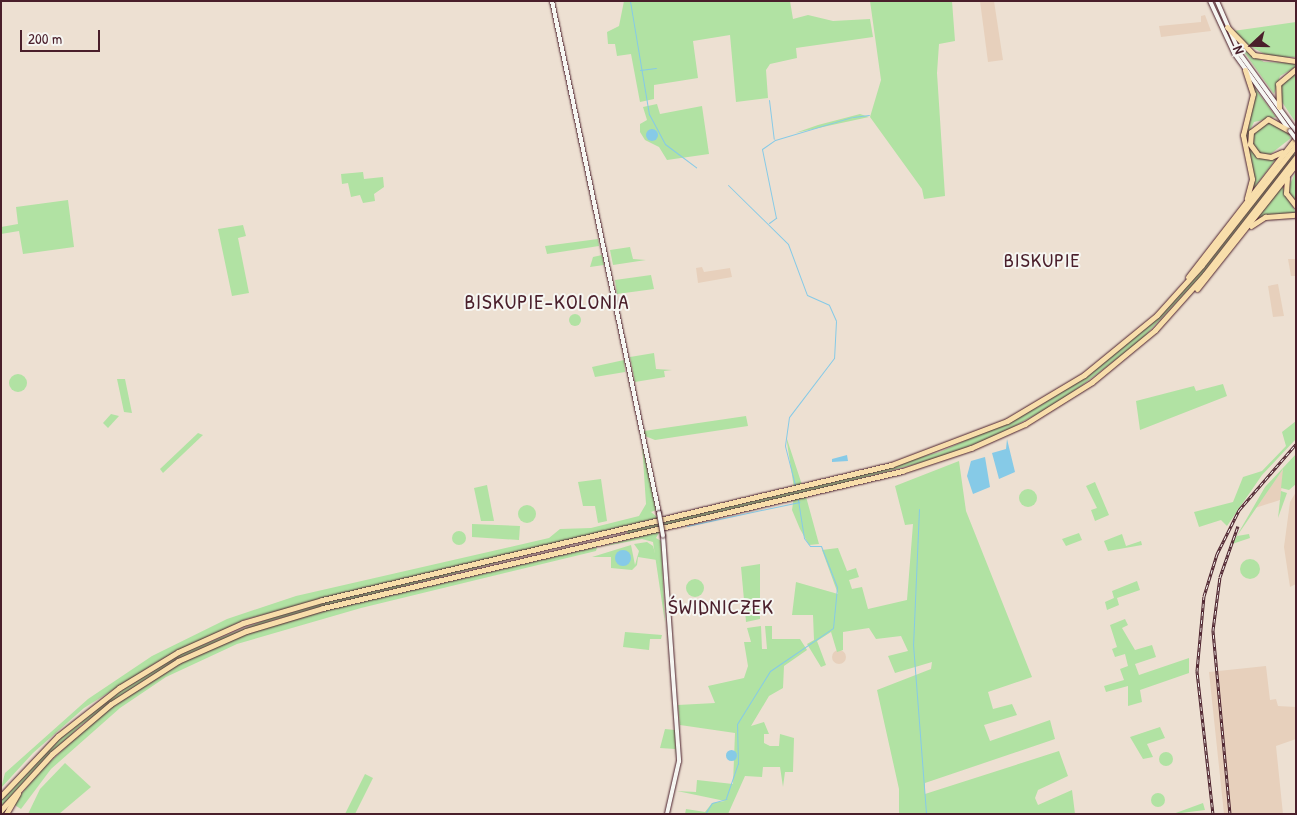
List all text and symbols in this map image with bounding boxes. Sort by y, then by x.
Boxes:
scale bar [22,20,102,52]
north arrow [1227,20,1277,70]
text: 200 m [28,28,62,49]
text: N [1227,44,1248,57]
district label: BISKUPIE [1003,247,1081,271]
district label: BISKUPIE-KOLONIA [462,289,632,315]
district label: ŚWIDNICZEK [667,594,775,620]

